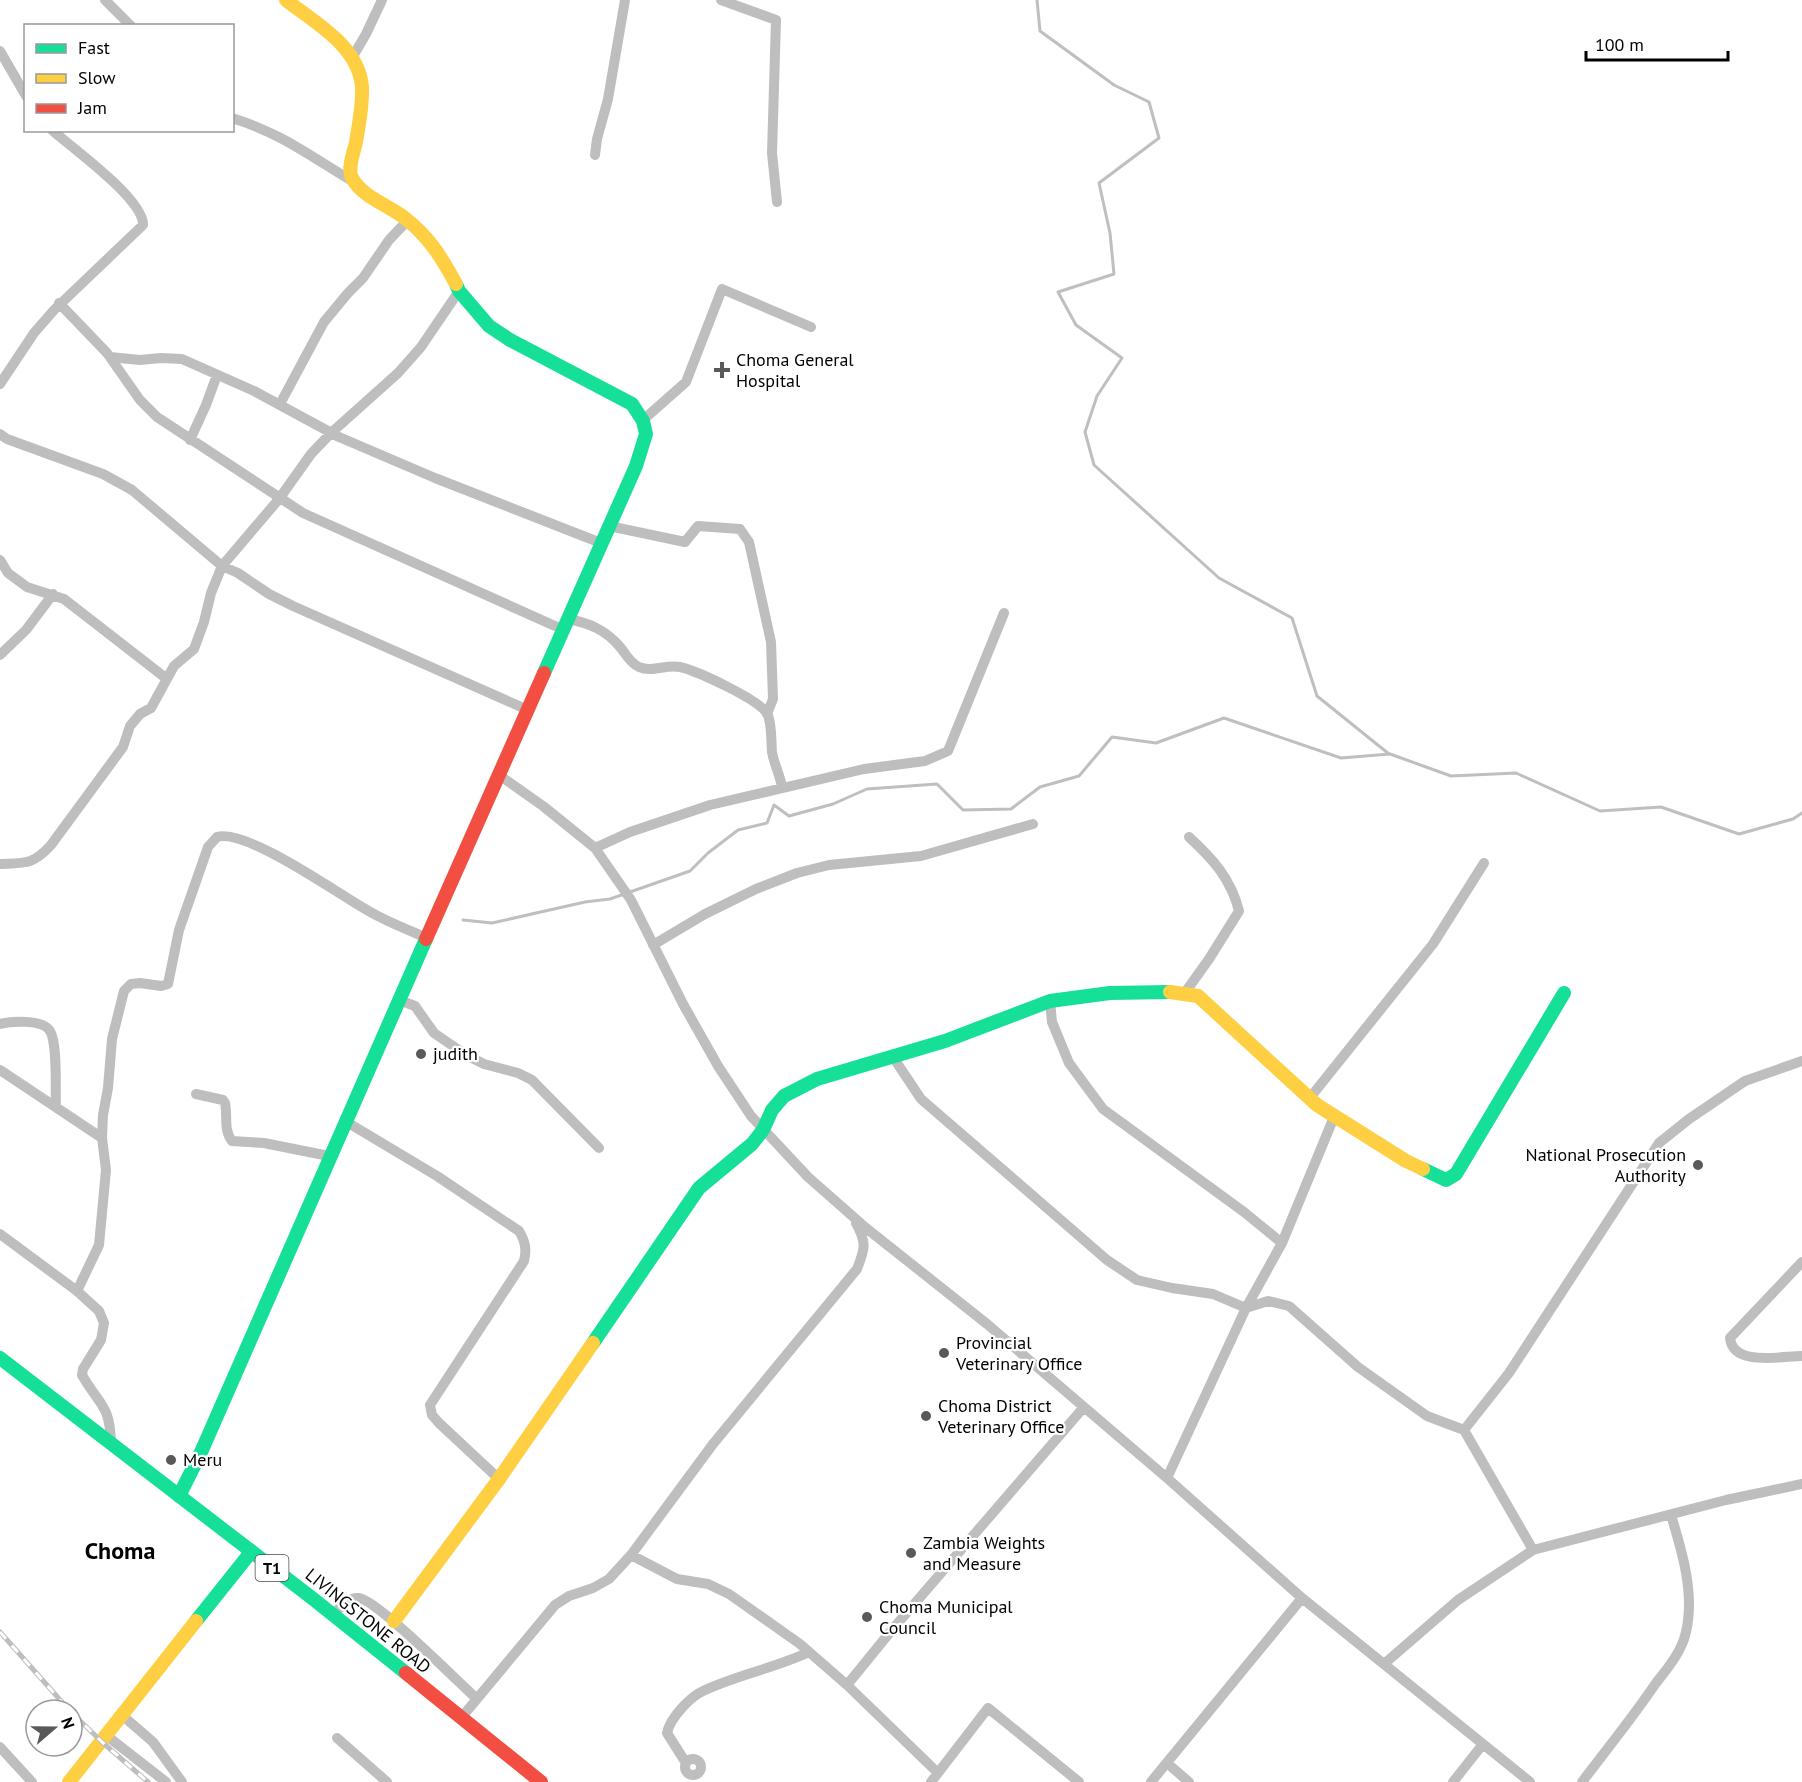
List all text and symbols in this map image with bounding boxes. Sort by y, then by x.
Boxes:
legend [24,24,234,132]
scale bar [1586,24,1728,62]
text: 100 m [1595,33,1644,56]
text: Fast [78,36,110,59]
text: Slow [78,66,116,89]
text: Jam [77,96,107,119]
place label: Choma General Hospital [736,348,854,392]
marker: Choma General Hospital [713,361,731,379]
place label: judith [433,1042,478,1065]
marker: judith [414,1047,428,1061]
place label: National Prosecution Authority [1526,1143,1687,1187]
marker: National Prosecution Authority [1691,1158,1705,1172]
place label: Provincial Veterinary Office [955,1331,1082,1375]
marker: Provincial Veterinary Office [937,1346,951,1360]
place label: Choma District Veterinary Office [937,1394,1064,1438]
marker: Choma District Veterinary Office [919,1409,933,1423]
place label: Meru [183,1448,222,1471]
marker: Meru [164,1453,178,1467]
place label: Zambia Weights and Measure [923,1531,1045,1575]
district label: Choma [85,1535,155,1566]
marker: Zambia Weights and Measure [904,1546,918,1560]
road number: T1 [256,1555,288,1581]
street label: LIVINGSTONE ROAD [301,1563,436,1678]
place label: Choma Municipal Council [879,1595,1013,1639]
marker: Choma Municipal Council [860,1610,874,1624]
north arrow [24,1698,84,1758]
text: N [57,1715,79,1731]

